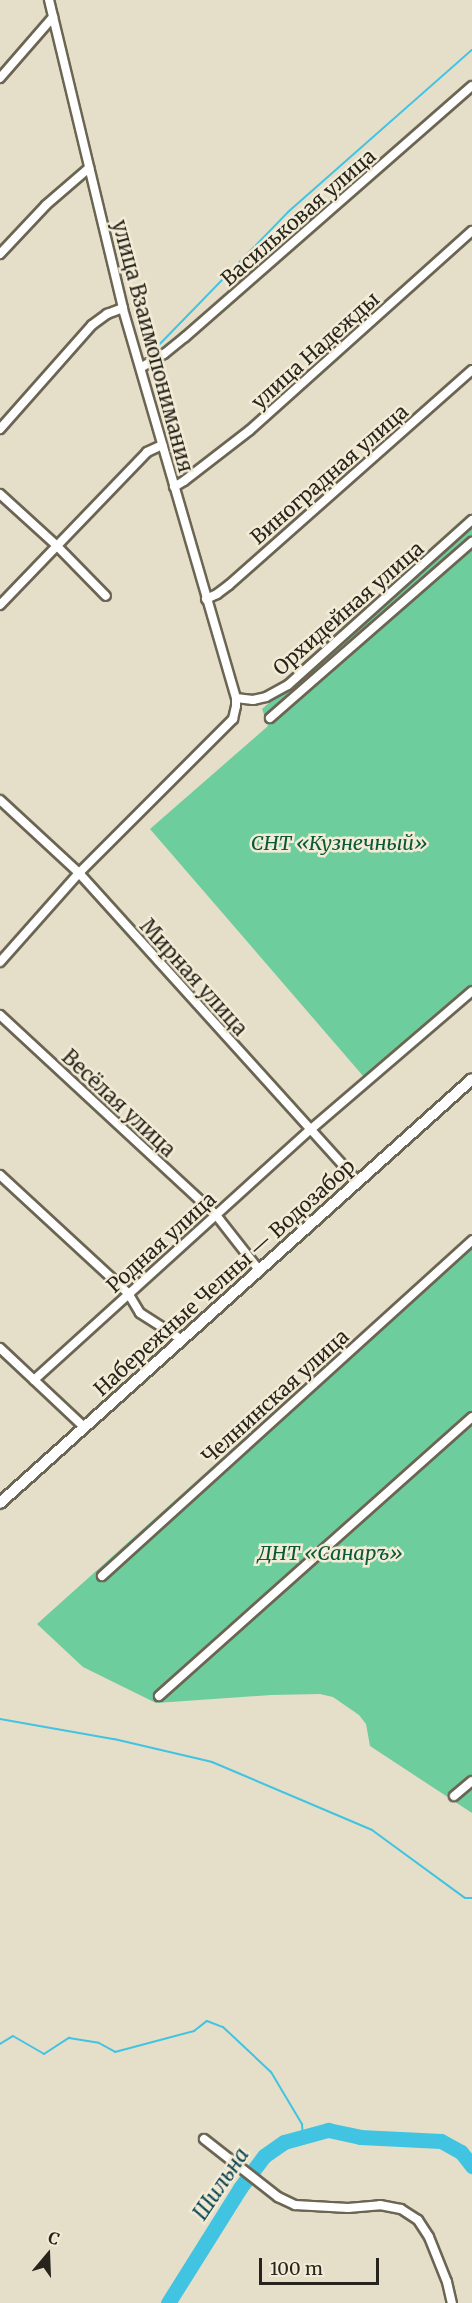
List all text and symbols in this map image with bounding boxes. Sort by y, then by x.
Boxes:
street label: Васильковая улица [216,144,380,290]
street label: улица Взаимопонимания [108,217,198,475]
street label: улица Надежды [246,286,384,414]
street label: Виноградная улица [245,399,413,549]
street label: Орхидейная улица [268,536,428,680]
park label: СНТ «Кузнечный» [251,830,427,854]
street label: Мирная улица [135,914,253,1040]
street label: Весёлая улица [57,1044,181,1162]
street label: Набережные Челны — Водозабор [89,1153,359,1401]
street label: Родная улица [101,1187,221,1297]
street label: Челнинская улица [197,1324,353,1468]
park label: ДНТ «Санаръ» [257,1540,403,1564]
water label: Шильна [188,2143,254,2225]
north arrow [18,2225,78,2285]
text: С [46,2227,62,2249]
scale bar [262,2246,382,2284]
text: 100 m [270,2257,323,2280]

